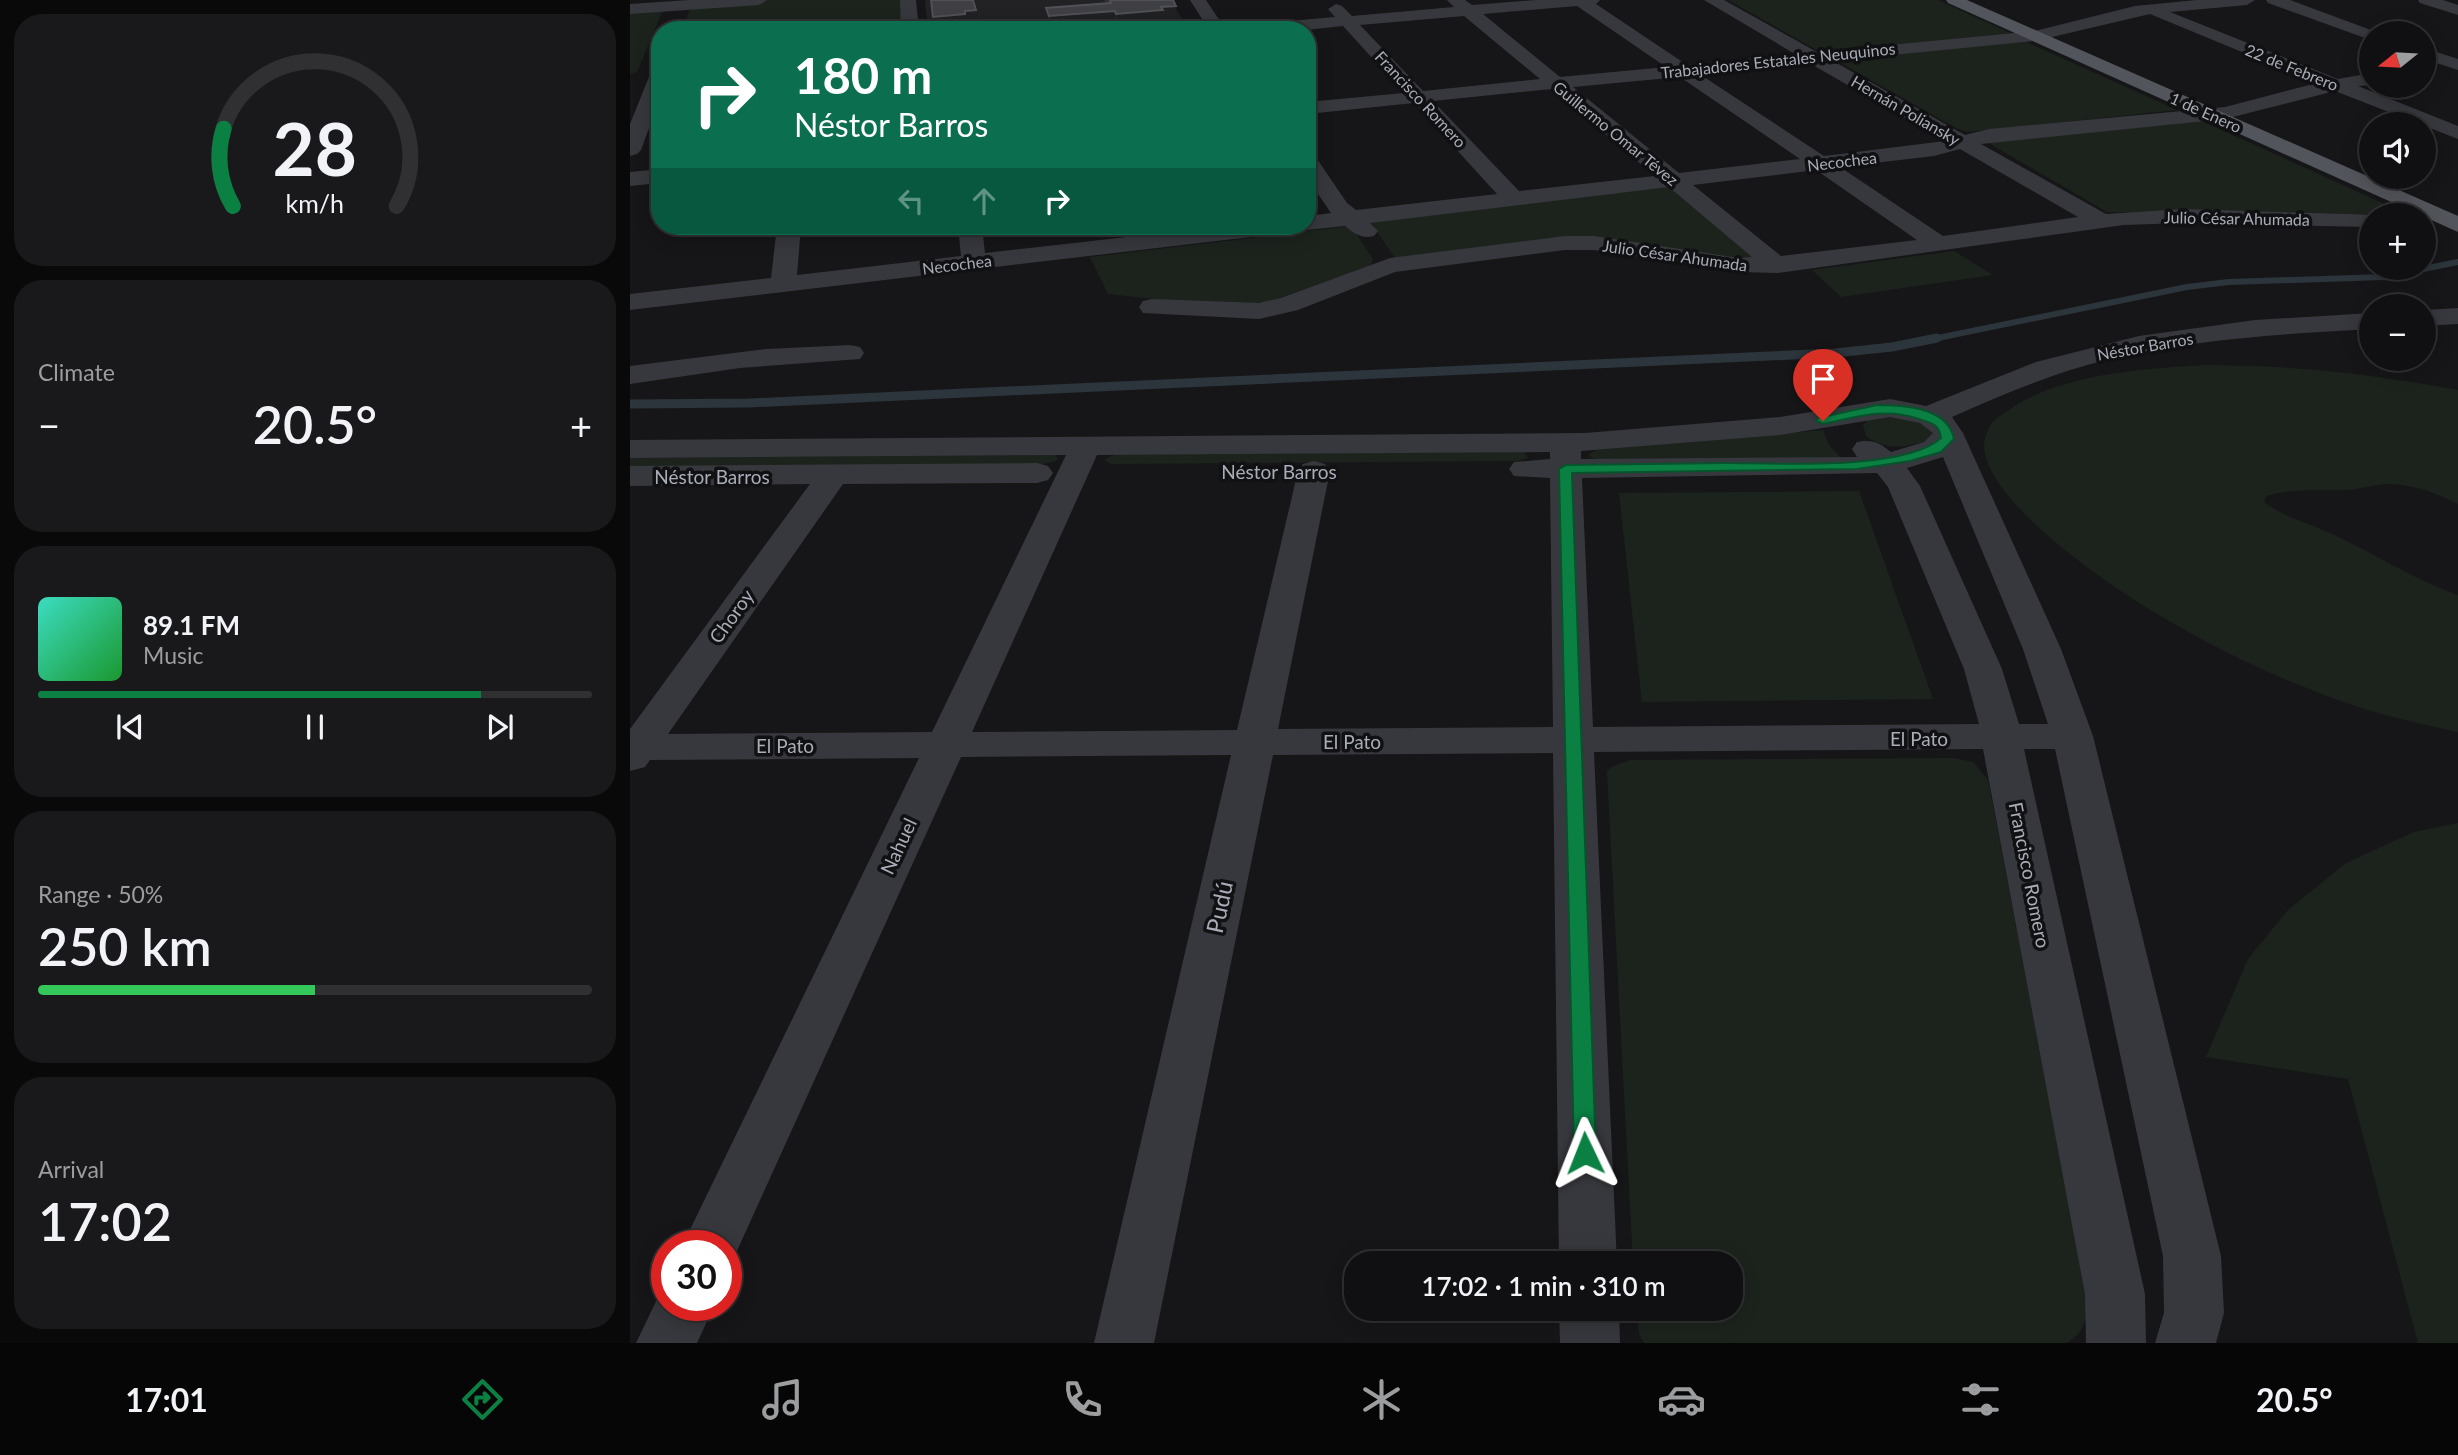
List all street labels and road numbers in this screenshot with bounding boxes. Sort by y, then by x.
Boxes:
street label: Trabajadores Estatales Neuquinos [1660,38,1896,82]
street label: 22 de Febrero [2243,40,2341,94]
street label: Francisco Romero [1372,47,1470,151]
street label: Hernán Poliansky [1848,71,1964,149]
street label: Guillermo Omar Tévez [1550,77,1682,189]
street label: 1 de Enero [2167,88,2245,136]
street label: Necochea [1806,147,1878,175]
street label: Julio César Ahumada [2164,207,2310,229]
street label: Julio César Ahumada [1601,235,1749,275]
street label: Necochea [921,250,993,278]
street label: Néstor Barros [2095,328,2195,364]
street label: Néstor Barros [1221,460,1337,483]
street label: Néstor Barros [654,465,770,488]
street label: Choroy [704,584,758,647]
street label: El Pato [1890,727,1948,750]
street label: El Pato [1323,730,1381,753]
street label: El Pato [756,734,814,757]
street label: Francisco Romero [2005,800,2055,950]
street label: Nahuel [875,814,921,878]
street label: Pudú [1200,879,1238,935]

